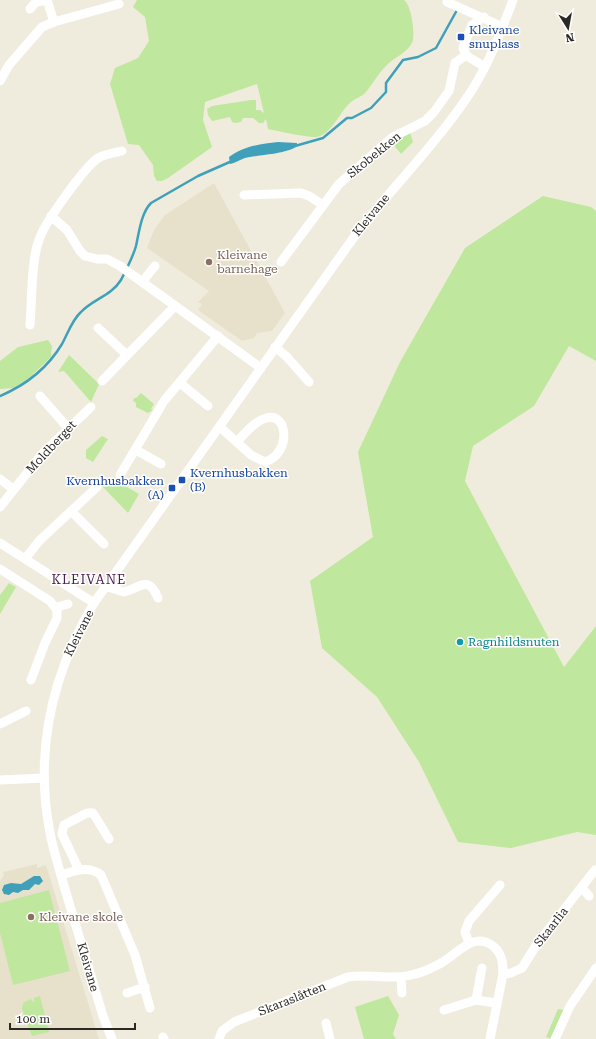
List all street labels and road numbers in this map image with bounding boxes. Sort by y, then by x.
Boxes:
street label: Skobekken [344,129,404,181]
street label: Kleivane [350,191,393,239]
street label: Moldberget [23,417,79,476]
street label: Kleivane [61,607,97,659]
street label: Skaarlia [531,904,571,950]
street label: Kleivane [74,941,102,994]
street label: Skaraslåtten [256,979,328,1019]

